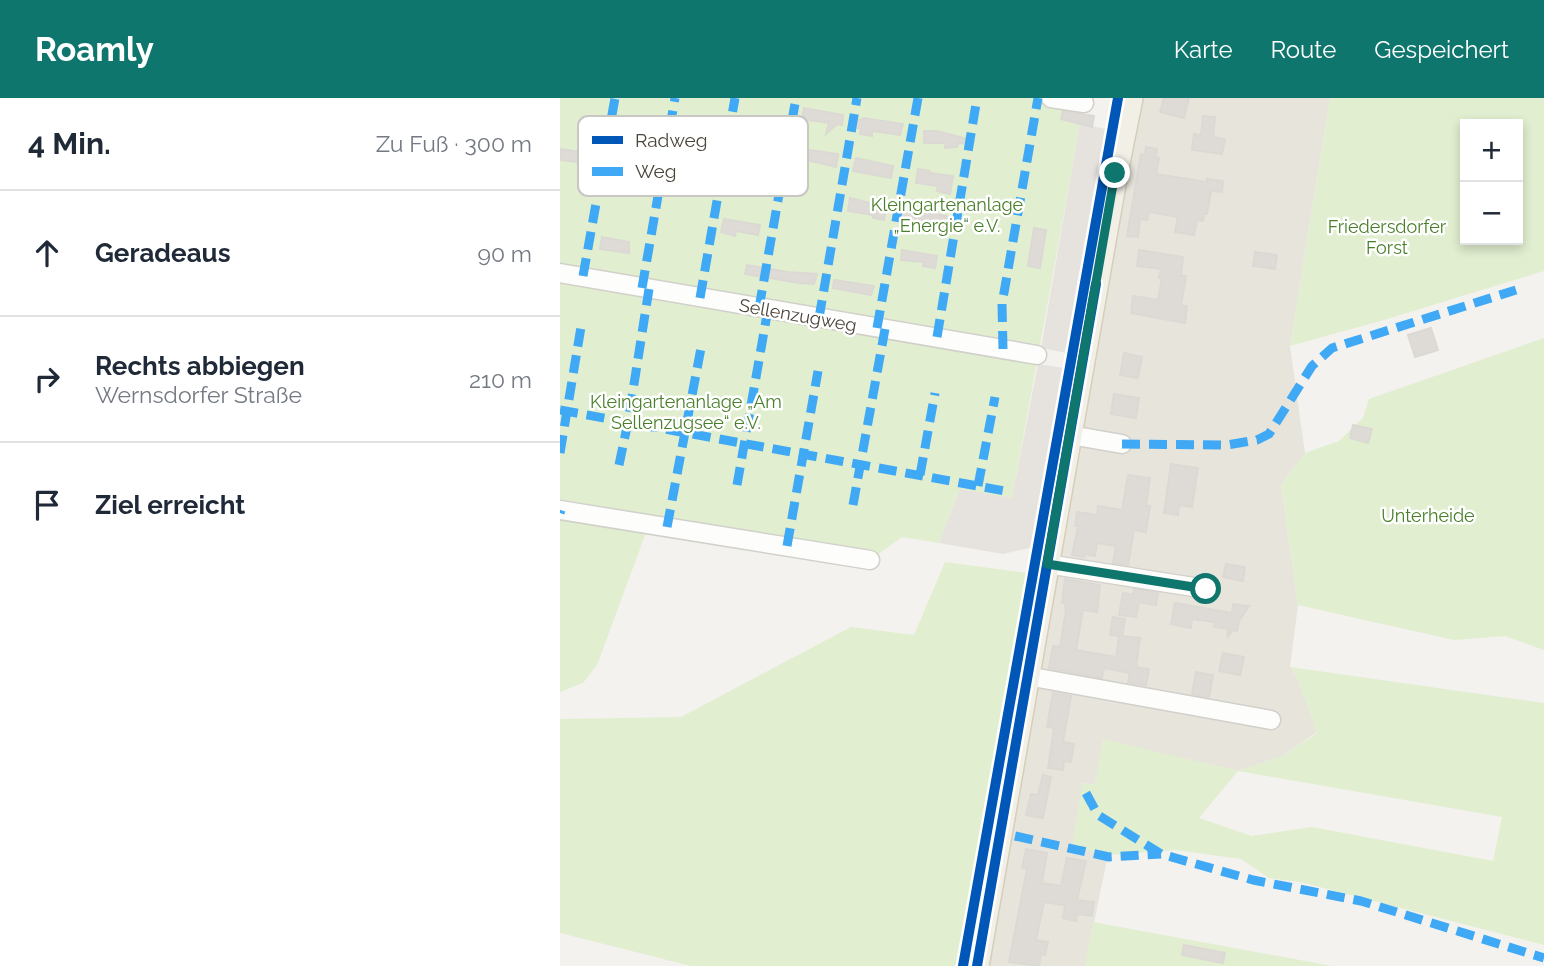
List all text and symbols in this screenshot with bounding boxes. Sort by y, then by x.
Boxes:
text: Roamly [35,30,154,69]
text: Karte [1174,35,1233,64]
text: Route [1271,35,1336,64]
text: Gespeichert [1374,35,1509,64]
legend [578,116,808,196]
map controls [1460,119,1523,245]
button: + [1460,119,1523,182]
text: 4 Min. [28,126,111,161]
text: Radweg [635,129,707,151]
text: Zu Fuß · 300 m [376,130,532,157]
route end [1099,157,1130,188]
text: Weg [635,160,677,182]
button: − [1460,182,1523,245]
park label: Kleingartenanlage „Energie“ e.V. [871,194,1024,236]
park label: Friedersdorfer Forst [1328,216,1447,258]
icon: ahead [28,234,66,272]
text: Geradeaus [95,238,231,268]
text: 90 m [477,240,532,267]
street label: Sellenzugweg [738,294,858,336]
text: Rechts abbiegen [95,351,305,381]
icon: right [28,360,66,398]
text: 210 m [469,366,532,393]
text: Wernsdorfer Straße [95,381,302,408]
park label: Kleingartenanlage „Am Sellenzugsee“ e.V. [590,391,782,433]
icon: arrive [28,486,66,524]
text: Ziel erreicht [95,490,245,520]
park label: Unterheide [1381,505,1475,526]
route start [1190,573,1221,604]

